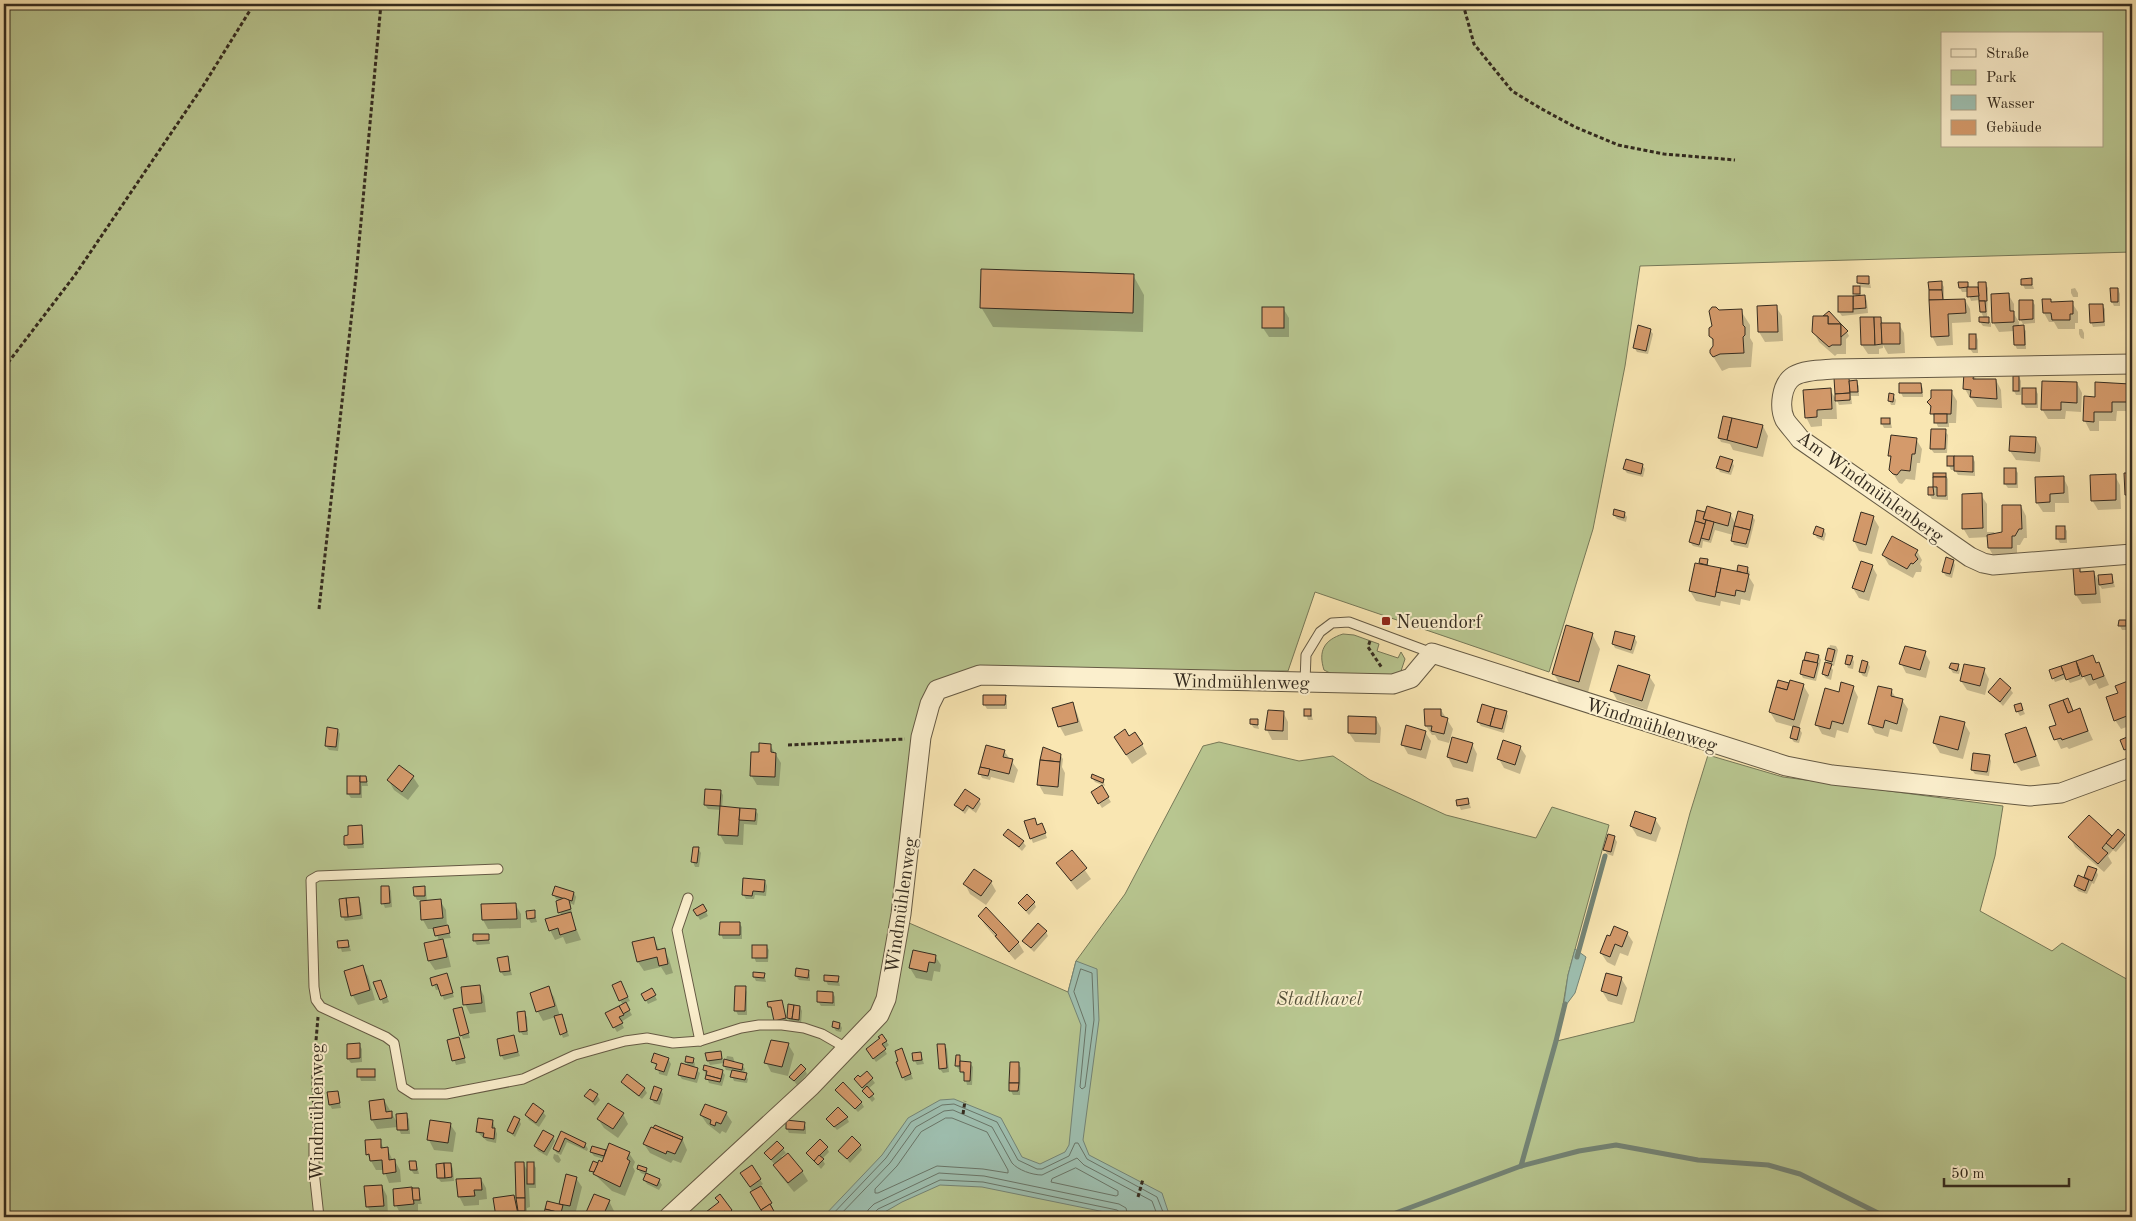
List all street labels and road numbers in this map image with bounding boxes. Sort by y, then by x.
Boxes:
street label: Am Windmühlenberg [1793,429,1947,548]
street label: Windmühlenweg [1172,673,1310,694]
street label: Windmühlenweg [1583,696,1720,757]
street label: Windmühlenweg [884,835,922,975]
street label: Windmühlenweg [309,1043,328,1181]

